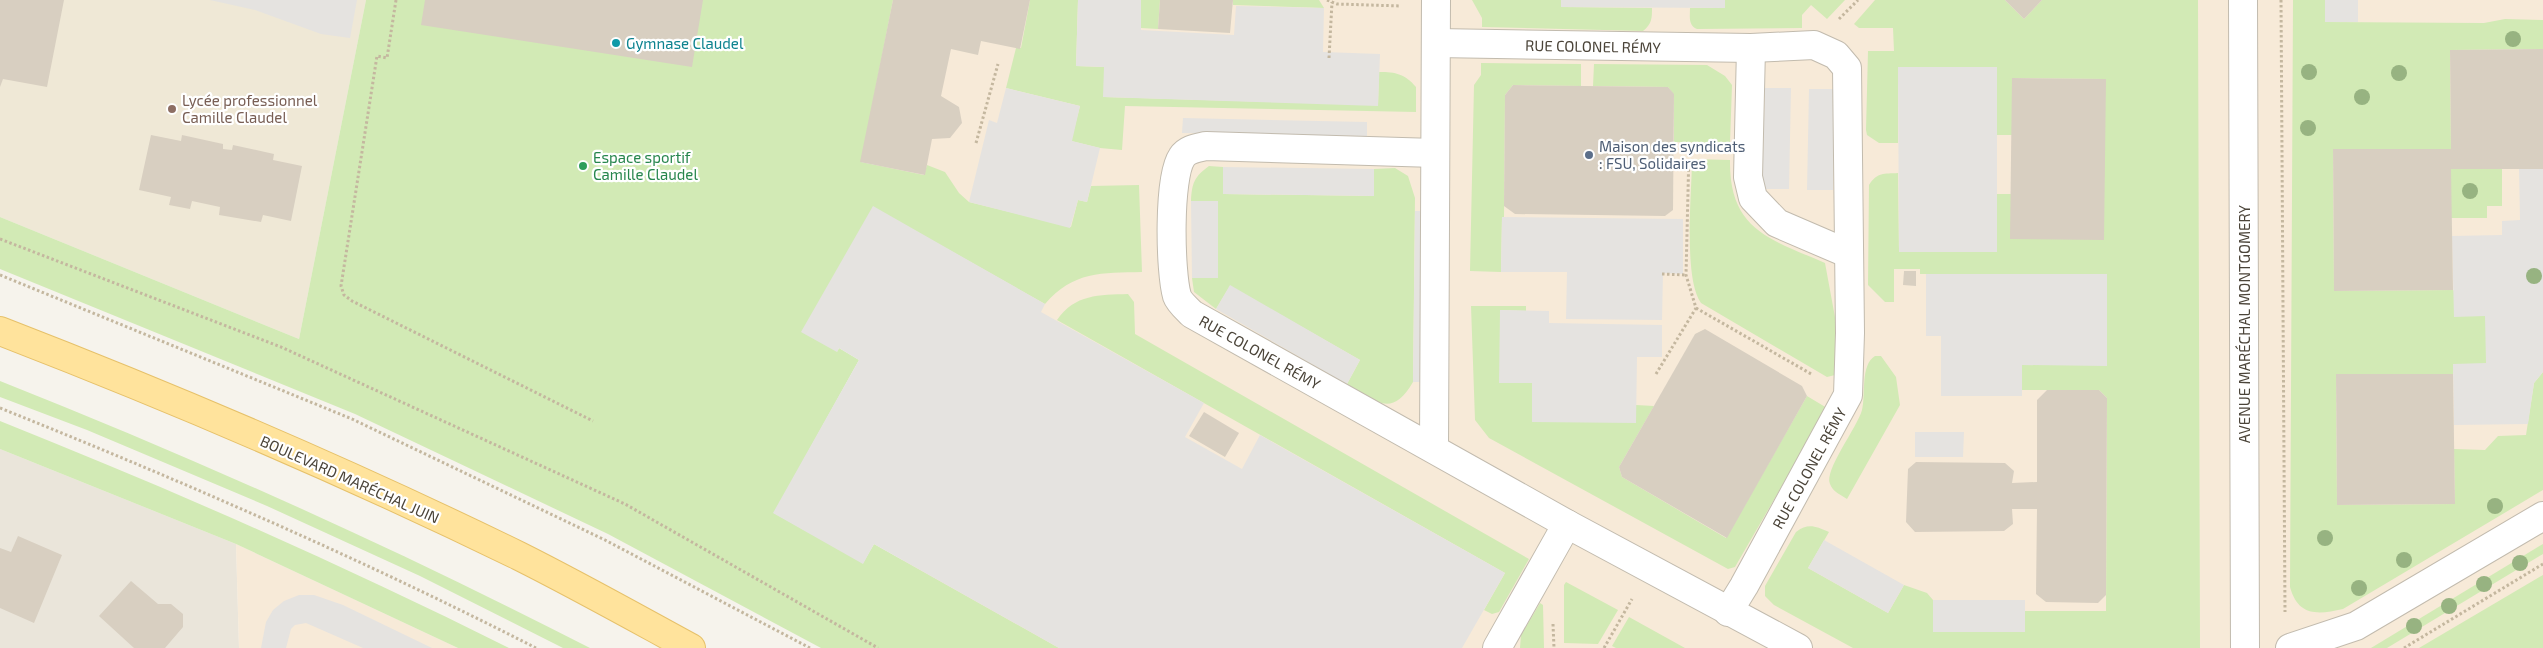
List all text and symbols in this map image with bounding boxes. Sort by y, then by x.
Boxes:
place label: Gymnase Claudel [626,34,744,52]
street label: RUE COLONEL RÉMY [1525,36,1662,56]
marker: Gymnase Claudel [610,37,622,49]
place label: Lycée professionnel Camille Claudel [182,91,318,126]
marker: Lycée professionnel Camille Claudel [166,103,178,115]
place label: Maison des syndicats : FSU, Solidaires [1599,137,1745,172]
place label: Espace sportif Camille Claudel [593,148,698,183]
marker: Maison des syndicats : FSU, Solidaires [1583,149,1595,161]
marker: Espace sportif Camille Claudel [577,160,589,172]
street label: AVENUE MARÉCHAL MONTGOMERY [2235,204,2253,443]
street label: RUE COLONEL RÉMY [1196,311,1324,393]
street label: RUE COLONEL RÉMY [1768,404,1850,532]
street label: BOULEVARD MARÉCHAL JUIN [258,431,442,527]

